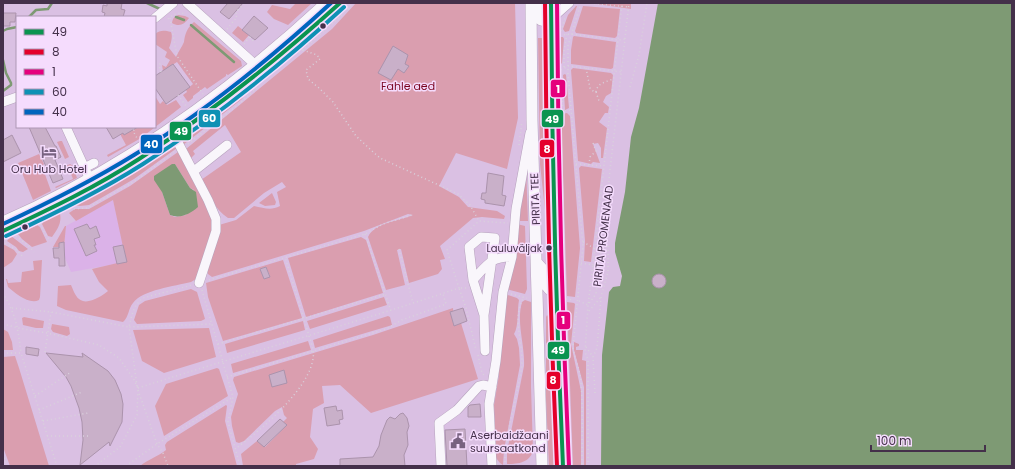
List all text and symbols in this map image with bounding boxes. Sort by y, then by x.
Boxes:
legend [16,16,156,128]
unlabelled marker [318,21,328,31]
text: 49 [52,23,67,40]
text: 8 [52,43,60,60]
text: 1 [52,63,56,80]
park label: Fahle aed [381,78,435,94]
line badge: 1 [550,79,566,98]
text: 1 [556,81,560,97]
text: 60 [52,83,67,100]
text: 40 [52,103,67,120]
line badge: 60 [198,109,221,128]
line badge: 49 [541,109,564,128]
text: 60 [202,110,216,126]
text: 49 [545,111,559,127]
line badge: 49 [169,121,192,141]
text: 49 [174,123,188,139]
line badge: 40 [140,134,163,154]
text: 40 [144,136,158,152]
line badge: 8 [539,139,555,158]
text: 8 [543,141,551,157]
hotel icon: Oru Hub Hotel [40,143,58,161]
place label: Oru Hub Hotel [11,161,87,177]
street label: PIRITA TEE [526,173,544,225]
street label: PIRITA PROMENAAD [589,184,617,288]
unlabelled marker [20,222,30,232]
place label: Lauluväljak [486,241,543,256]
marker: Lauluväljak [544,243,554,253]
line badge: 1 [556,311,571,330]
text: 1 [561,312,565,328]
line badge: 49 [547,341,570,360]
text: 49 [551,342,565,358]
line badge: 8 [546,371,561,390]
text: 8 [549,372,557,388]
place label: Aserbaidžaani suursaatkond [470,427,549,456]
scale bar [871,427,985,453]
public building icon: Aserbaidžaani suursaatkond [449,432,467,450]
text: 100 m [877,432,911,449]

